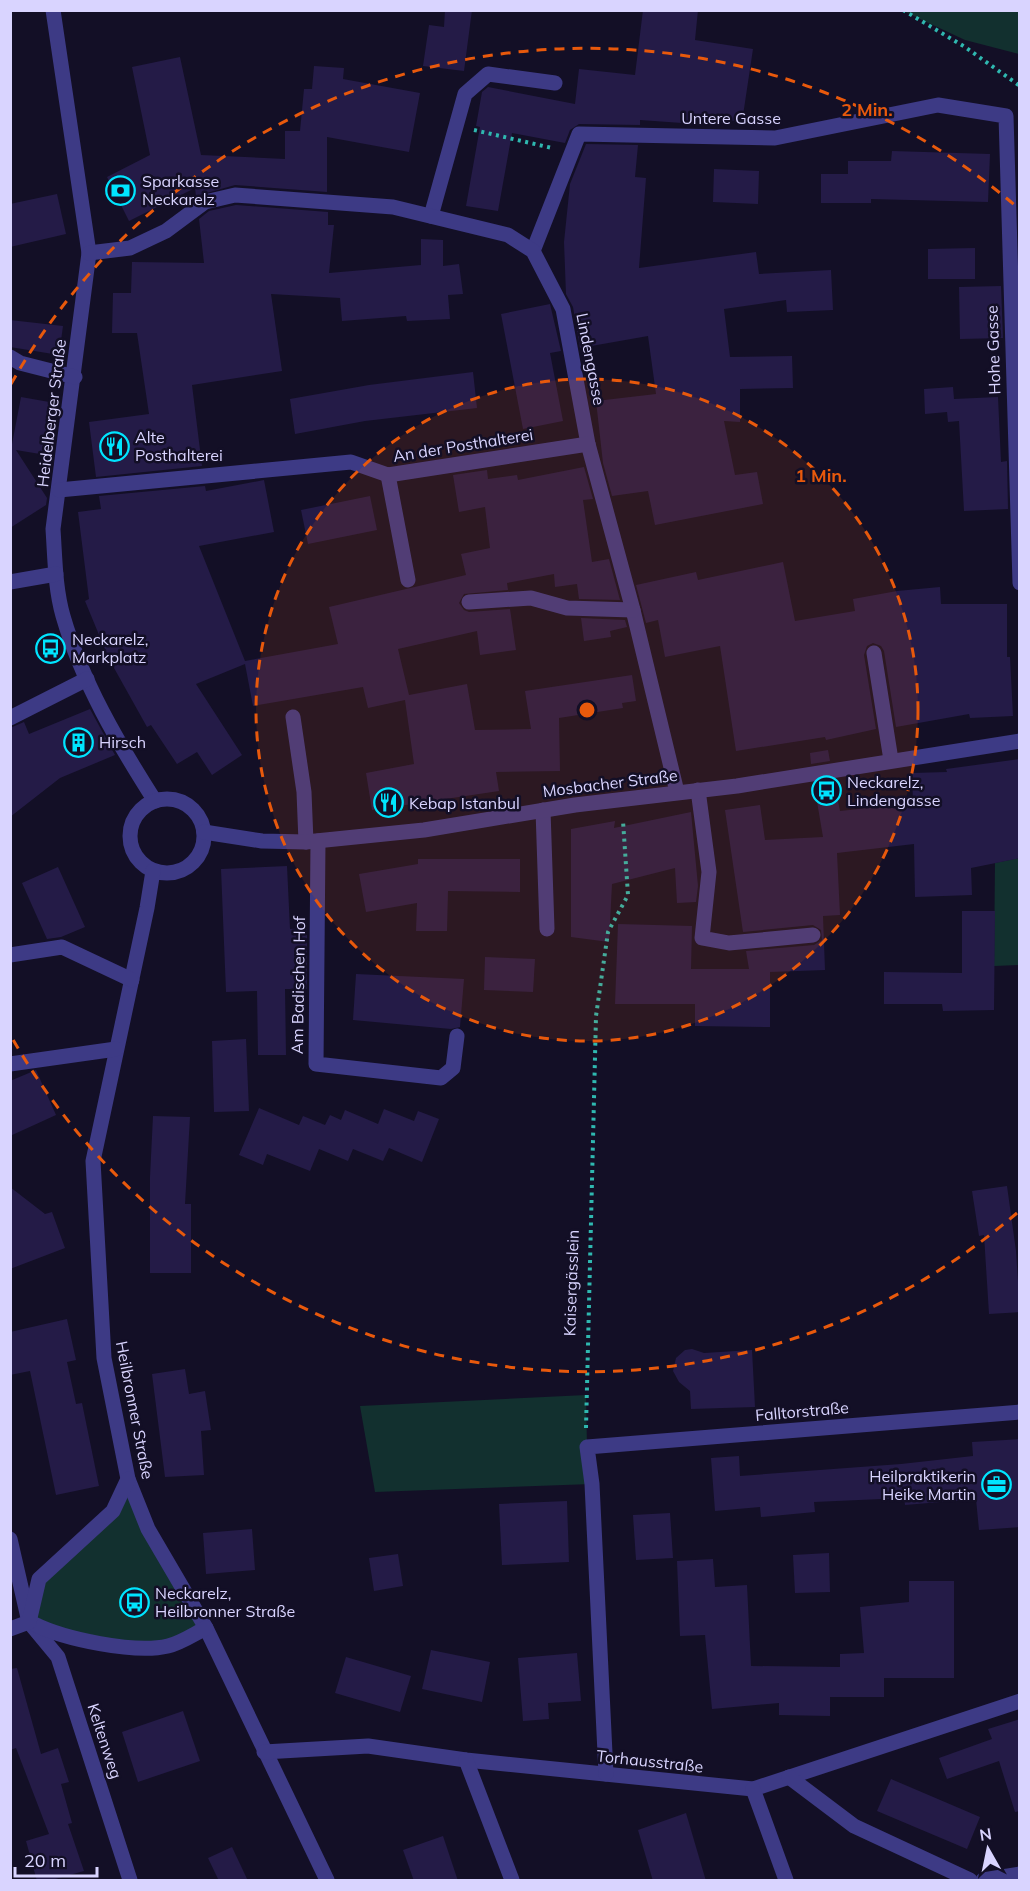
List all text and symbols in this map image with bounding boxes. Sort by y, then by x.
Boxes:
text: 2 Min. [841,98,893,121]
street label: Untere Gasse [681,108,781,128]
place label: Sparkasse Neckarelz [142,171,219,209]
bank icon: Sparkasse Neckarelz [105,174,137,206]
street label: Hohe Gasse [981,305,1005,395]
street label: Lindengasse [572,311,610,407]
street label: Heidelberger Straße [32,338,70,488]
street label: An der Posthalterei [392,424,534,466]
place label: Alte Posthalterei [135,427,223,465]
restaurant icon: Alte Posthalterei [98,430,130,462]
text: 1 Min. [795,464,847,487]
place label: Neckarelz, Markplatz [72,629,149,667]
bus stop icon: Neckarelz, Markplatz [35,632,67,664]
centre of rings [577,700,597,720]
building icon: Hirsch [62,726,94,758]
place label: Hirsch [99,732,146,752]
street label: Mosbacher Straße [541,765,679,801]
place label: Neckarelz, Lindengasse [847,772,940,810]
bus stop icon: Neckarelz, Lindengasse [810,775,842,807]
restaurant icon: Kebap Istanbul [372,787,404,819]
place label: Kebap Istanbul [409,793,520,813]
street label: Am Badischen Hof [287,915,309,1054]
street label: Kaisergässlein [559,1229,583,1337]
street label: Heilbronner Straße [112,1339,158,1481]
street label: Falltorstraße [754,1397,850,1425]
place label: Heilpraktikerin Heike Martin [869,1466,976,1504]
office icon: Heilpraktikerin Heike Martin [981,1469,1013,1501]
place label: Neckarelz, Heilbronner Straße [155,1583,295,1621]
bus stop icon: Neckarelz, Heilbronner Straße [118,1586,150,1618]
street label: Keltenweg [83,1701,127,1781]
street label: Torhausstraße [596,1745,704,1777]
north arrow [958,1819,1018,1879]
text: N [978,1823,993,1845]
scale bar [15,1840,98,1878]
text: 20 m [24,1849,66,1872]

